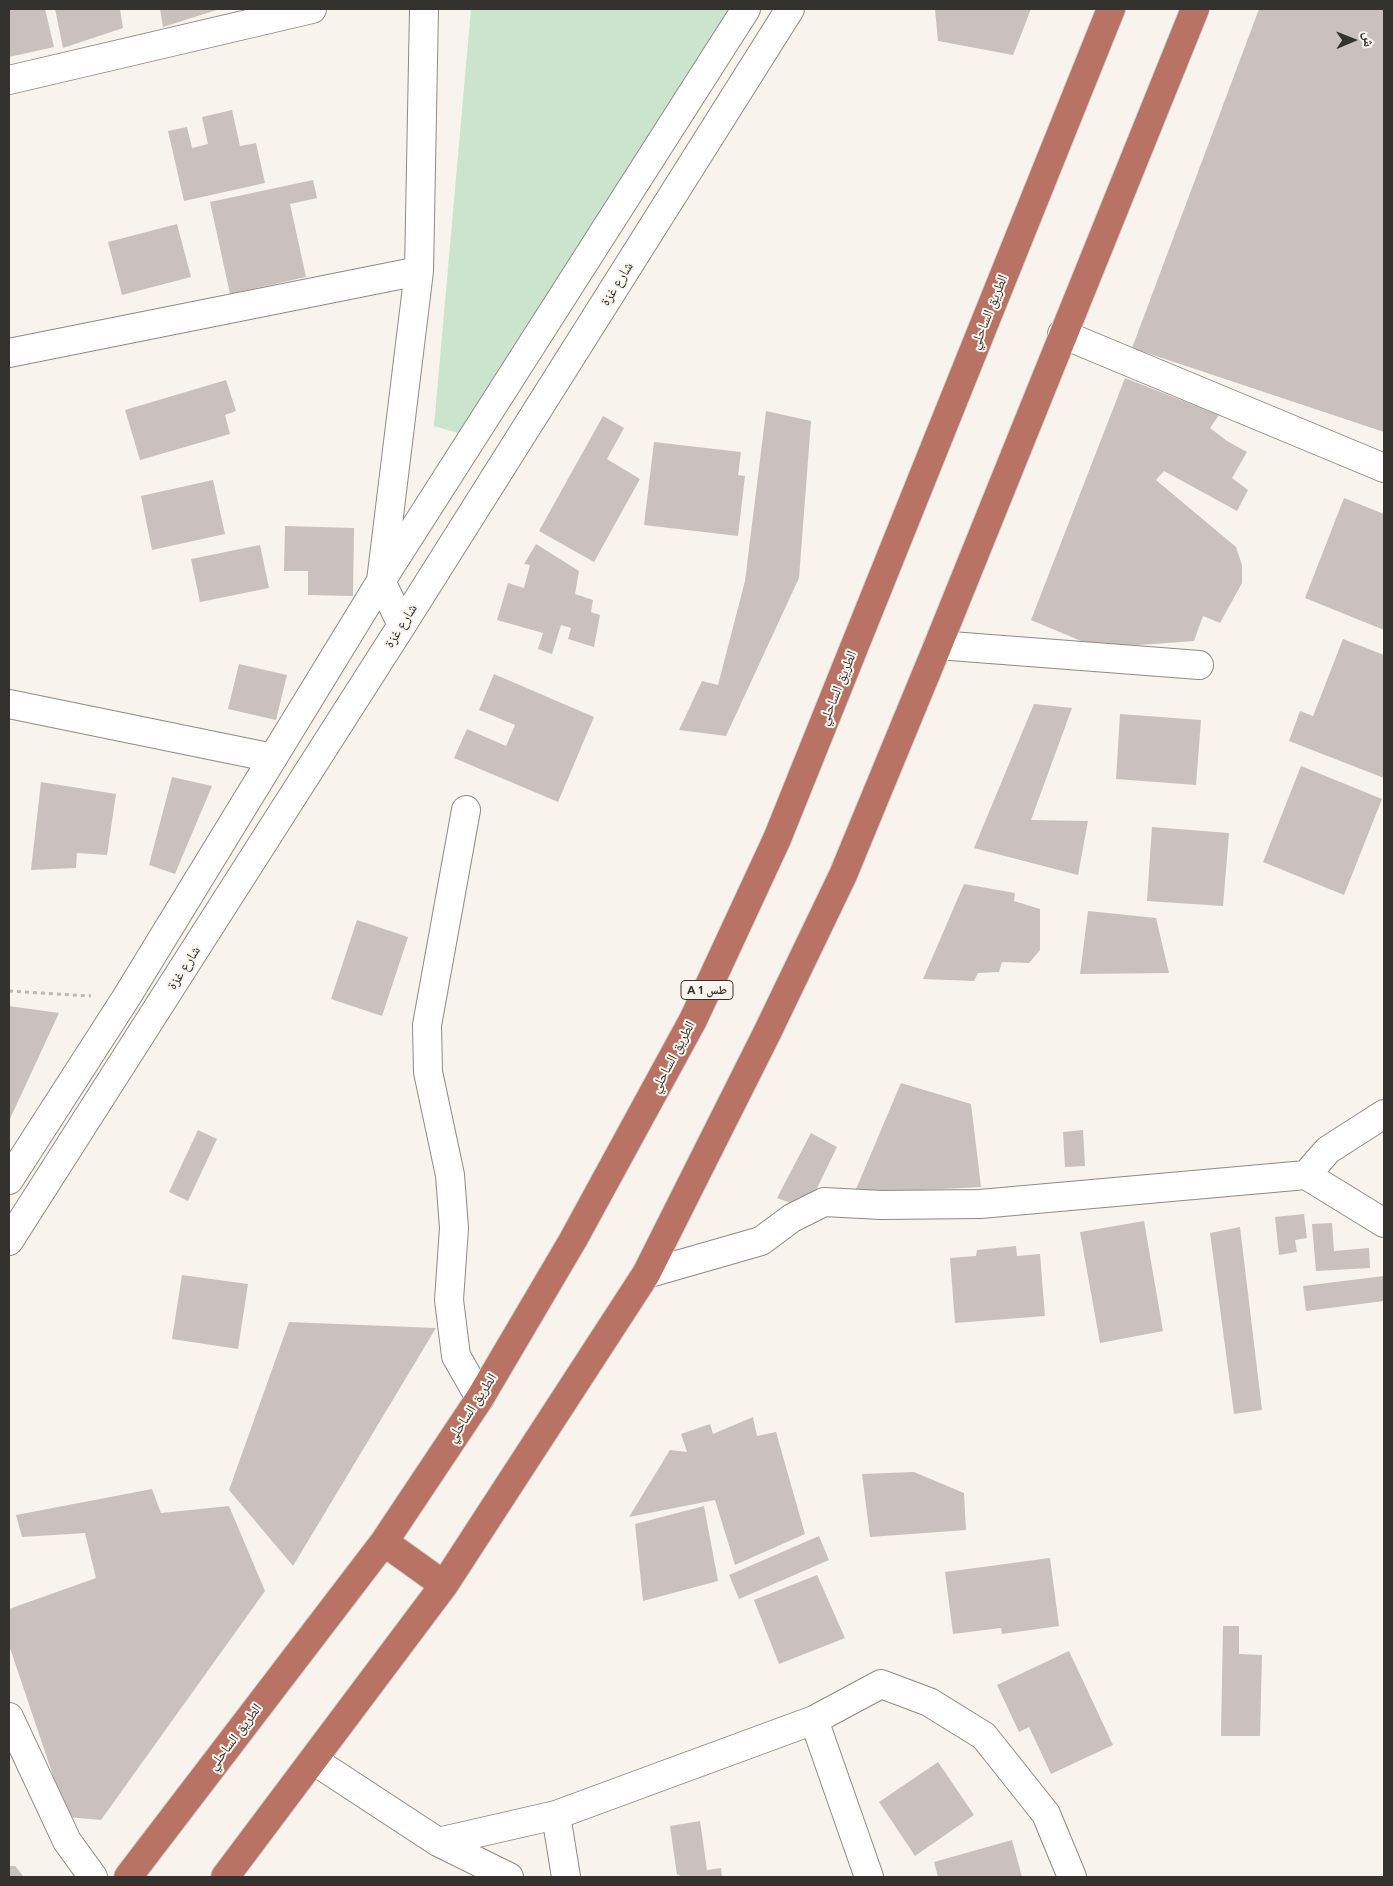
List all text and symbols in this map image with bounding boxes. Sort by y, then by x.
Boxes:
north arrow [1328,15,1378,65]
text: ش [1360,32,1377,47]
street label: شارع غزة [597,259,637,309]
street label: الطريق الساحلي [966,272,1012,352]
street label: شارع غزة [381,601,421,651]
street label: الطريق الساحلي [815,648,861,728]
street label: شارع غزة [164,943,204,993]
road number: A 1 طس [681,980,733,1000]
street label: الطريق الساحلي [647,1018,699,1096]
street label: الطريق الساحلي [443,1370,501,1446]
street label: الطريق الساحلي [204,1700,266,1774]

